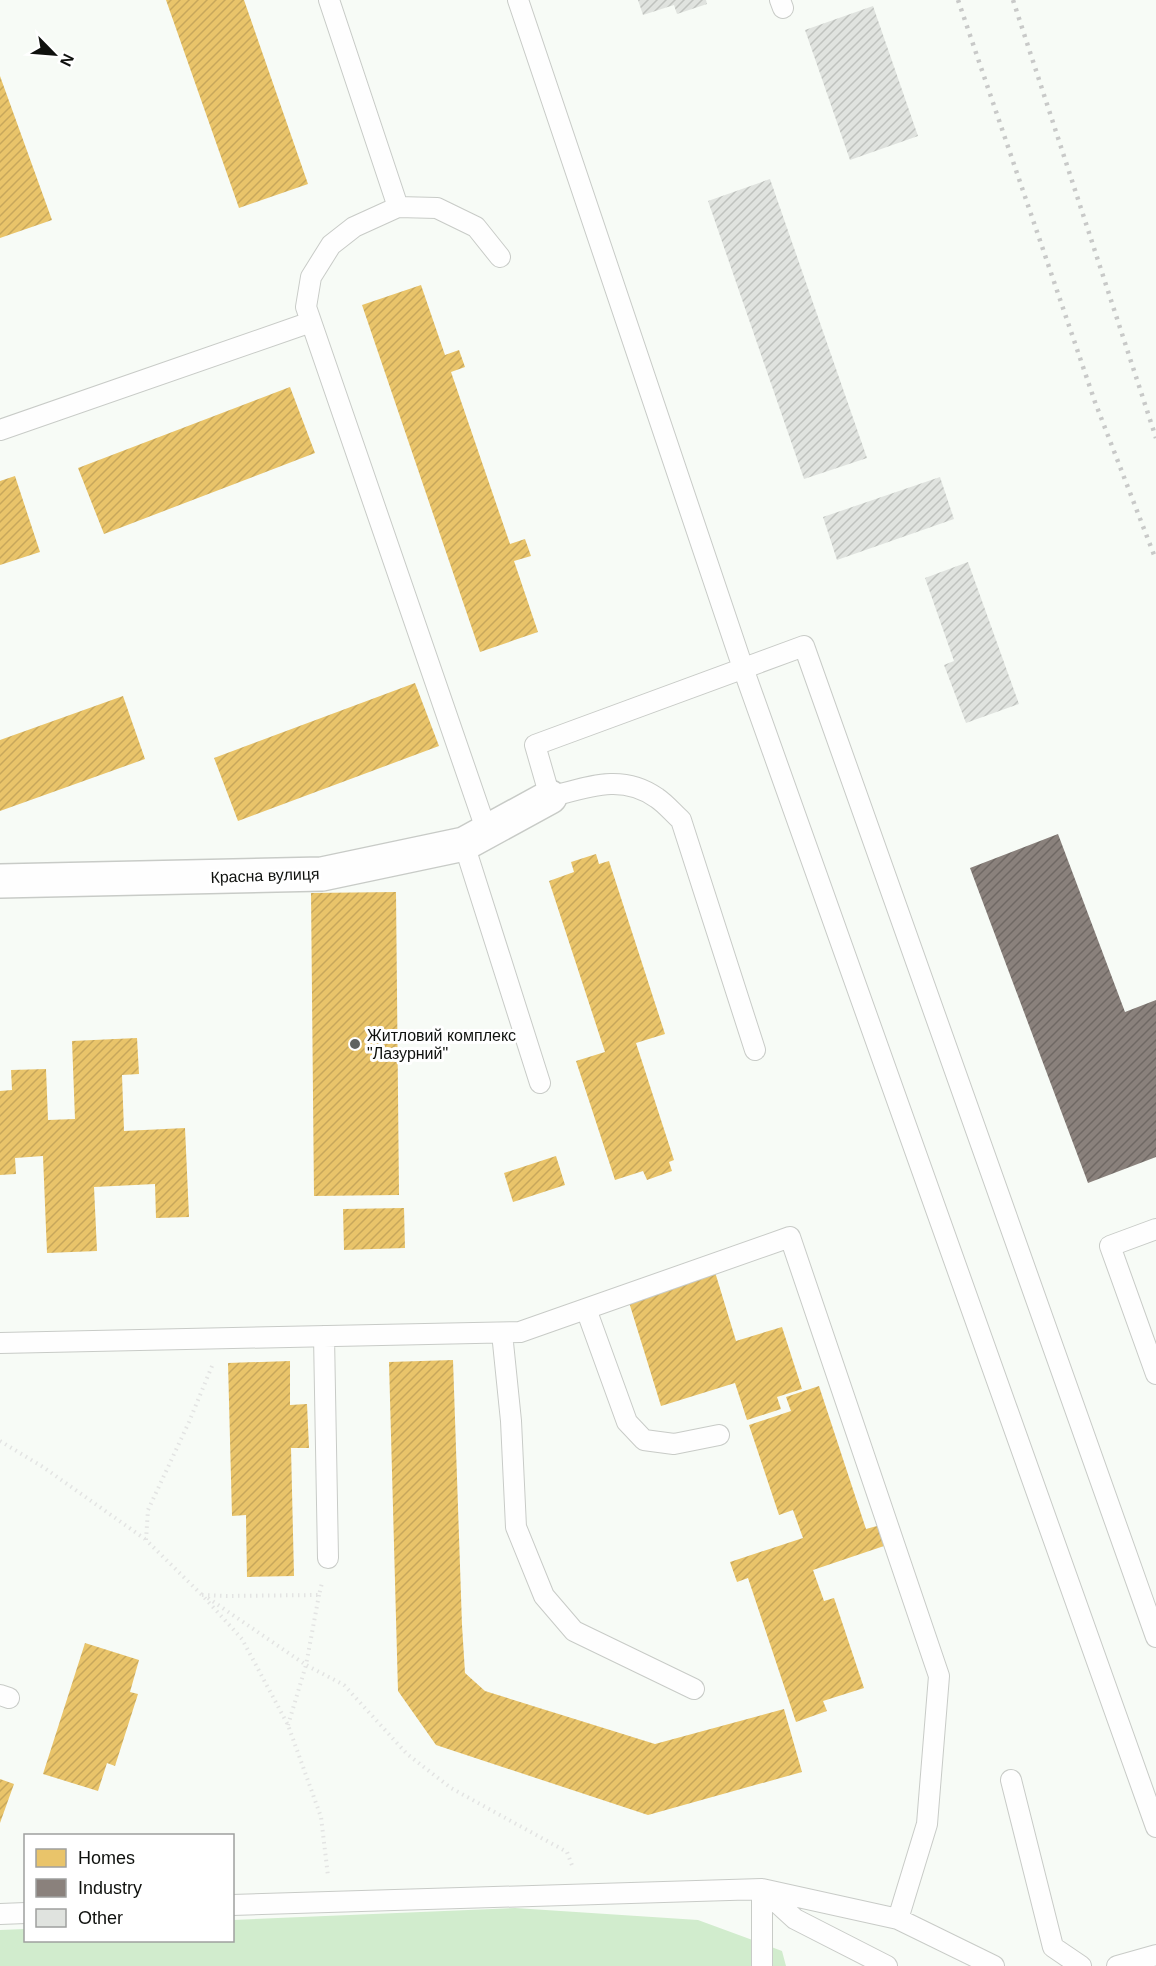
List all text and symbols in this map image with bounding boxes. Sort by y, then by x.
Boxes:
north arrow [24,24,84,84]
text: N [57,51,77,69]
street label: Красна вулиця [210,865,320,886]
place label: Житловий комплекс "Лазурний" [367,1027,516,1062]
marker: Житловий комплекс "Лазурний" [348,1037,362,1051]
legend [24,1834,234,1942]
text: Homes [78,1848,135,1868]
text: Industry [78,1878,142,1898]
text: Other [78,1908,123,1928]

